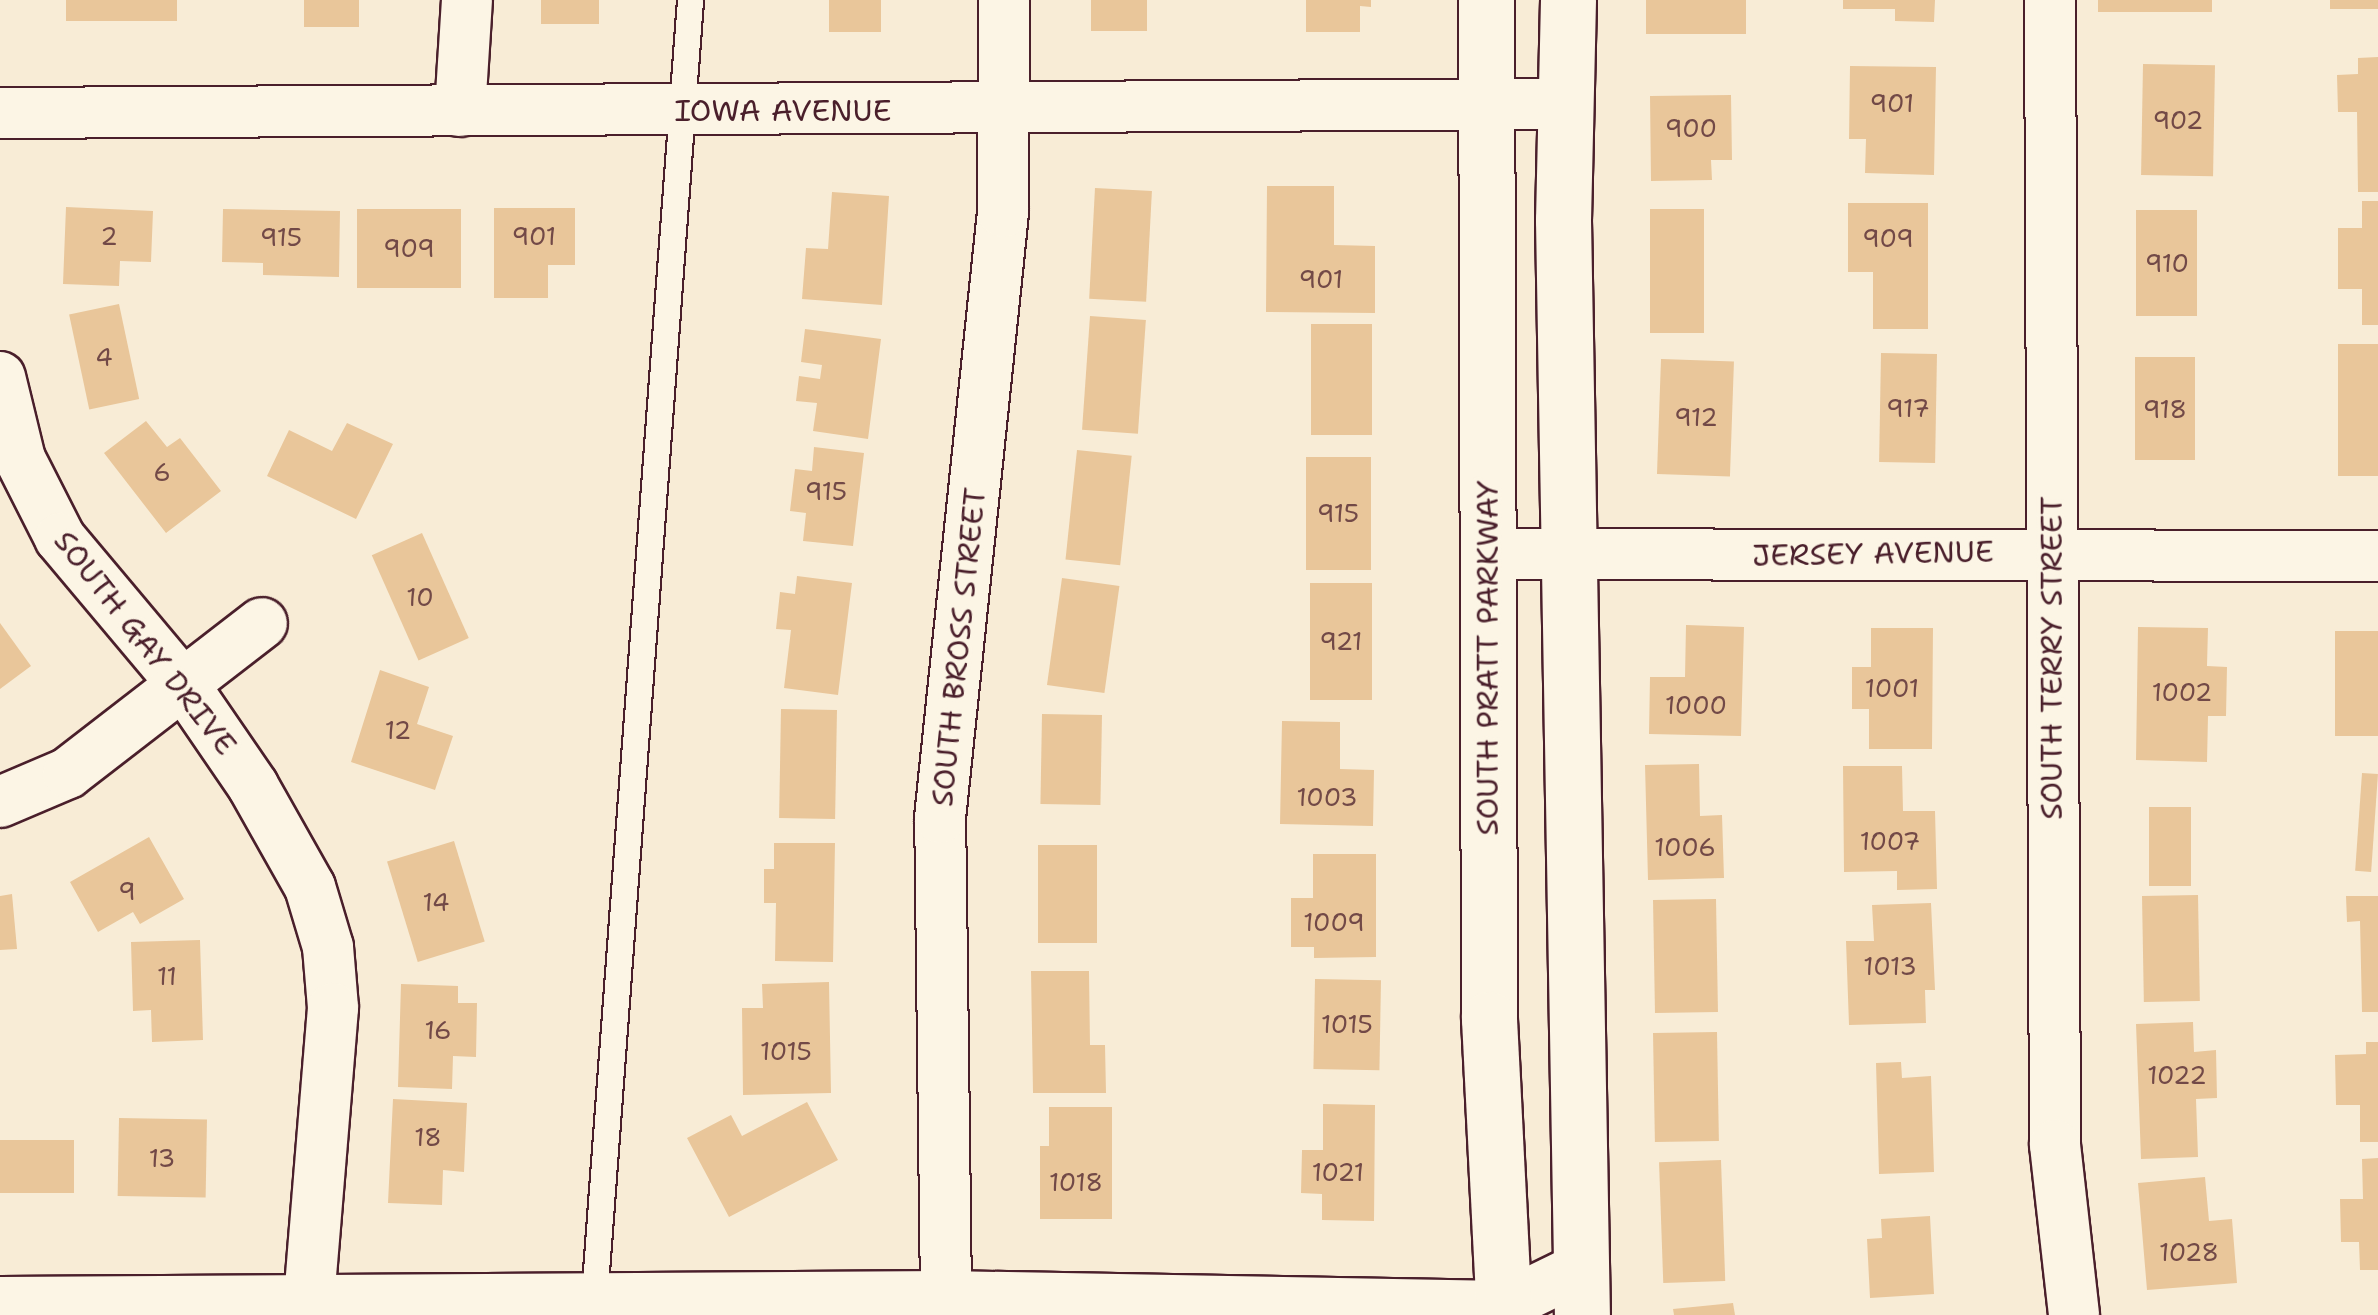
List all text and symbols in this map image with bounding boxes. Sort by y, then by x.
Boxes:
house number: 901 [1870,88,1914,118]
street label: IOWA AVENUE [674,93,892,129]
house number: 902 [2153,105,2203,135]
house number: 900 [1665,113,1717,143]
house number: 2 [100,221,118,251]
house number: 901 [512,221,556,251]
house number: 915 [260,222,302,252]
house number: 909 [1862,223,1914,253]
house number: 909 [383,233,435,263]
house number: 910 [2145,248,2189,278]
house number: 901 [1299,264,1343,294]
house number: 4 [95,342,113,372]
house number: 917 [1886,393,1930,423]
house number: 918 [2143,394,2187,424]
house number: 912 [1674,402,1718,432]
house number: 6 [153,457,171,487]
house number: 915 [805,476,847,506]
street label: SOUTH PRATT PARKWAY [1470,480,1506,836]
street label: SOUTH BROSS STREET [924,486,994,808]
street label: SOUTH TERRY STREET [2034,496,2070,820]
house number: 915 [1317,498,1359,528]
street label: SOUTH GAY DRIVE [46,524,244,762]
street label: JERSEY AVENUE [1752,534,1994,574]
house number: 10 [406,582,434,612]
house number: 921 [1320,626,1362,656]
house number: 1001 [1865,673,1919,703]
house number: 1002 [2152,677,2212,707]
house number: 1000 [1665,690,1727,720]
house number: 12 [385,715,411,745]
house number: 1003 [1297,782,1357,812]
house number: 1007 [1860,826,1920,856]
house number: 1006 [1654,832,1716,862]
house number: 9 [118,876,136,906]
house number: 14 [423,887,449,917]
house number: 1009 [1303,907,1365,937]
house number: 1013 [1863,951,1917,981]
house number: 11 [157,961,177,991]
house number: 1015 [1321,1009,1373,1039]
house number: 16 [424,1015,452,1045]
house number: 1015 [760,1036,812,1066]
house number: 1022 [2147,1060,2207,1090]
house number: 18 [414,1122,442,1152]
house number: 13 [149,1143,175,1173]
house number: 1021 [1312,1157,1364,1187]
house number: 1018 [1049,1167,1103,1197]
house number: 1028 [2159,1237,2219,1267]

